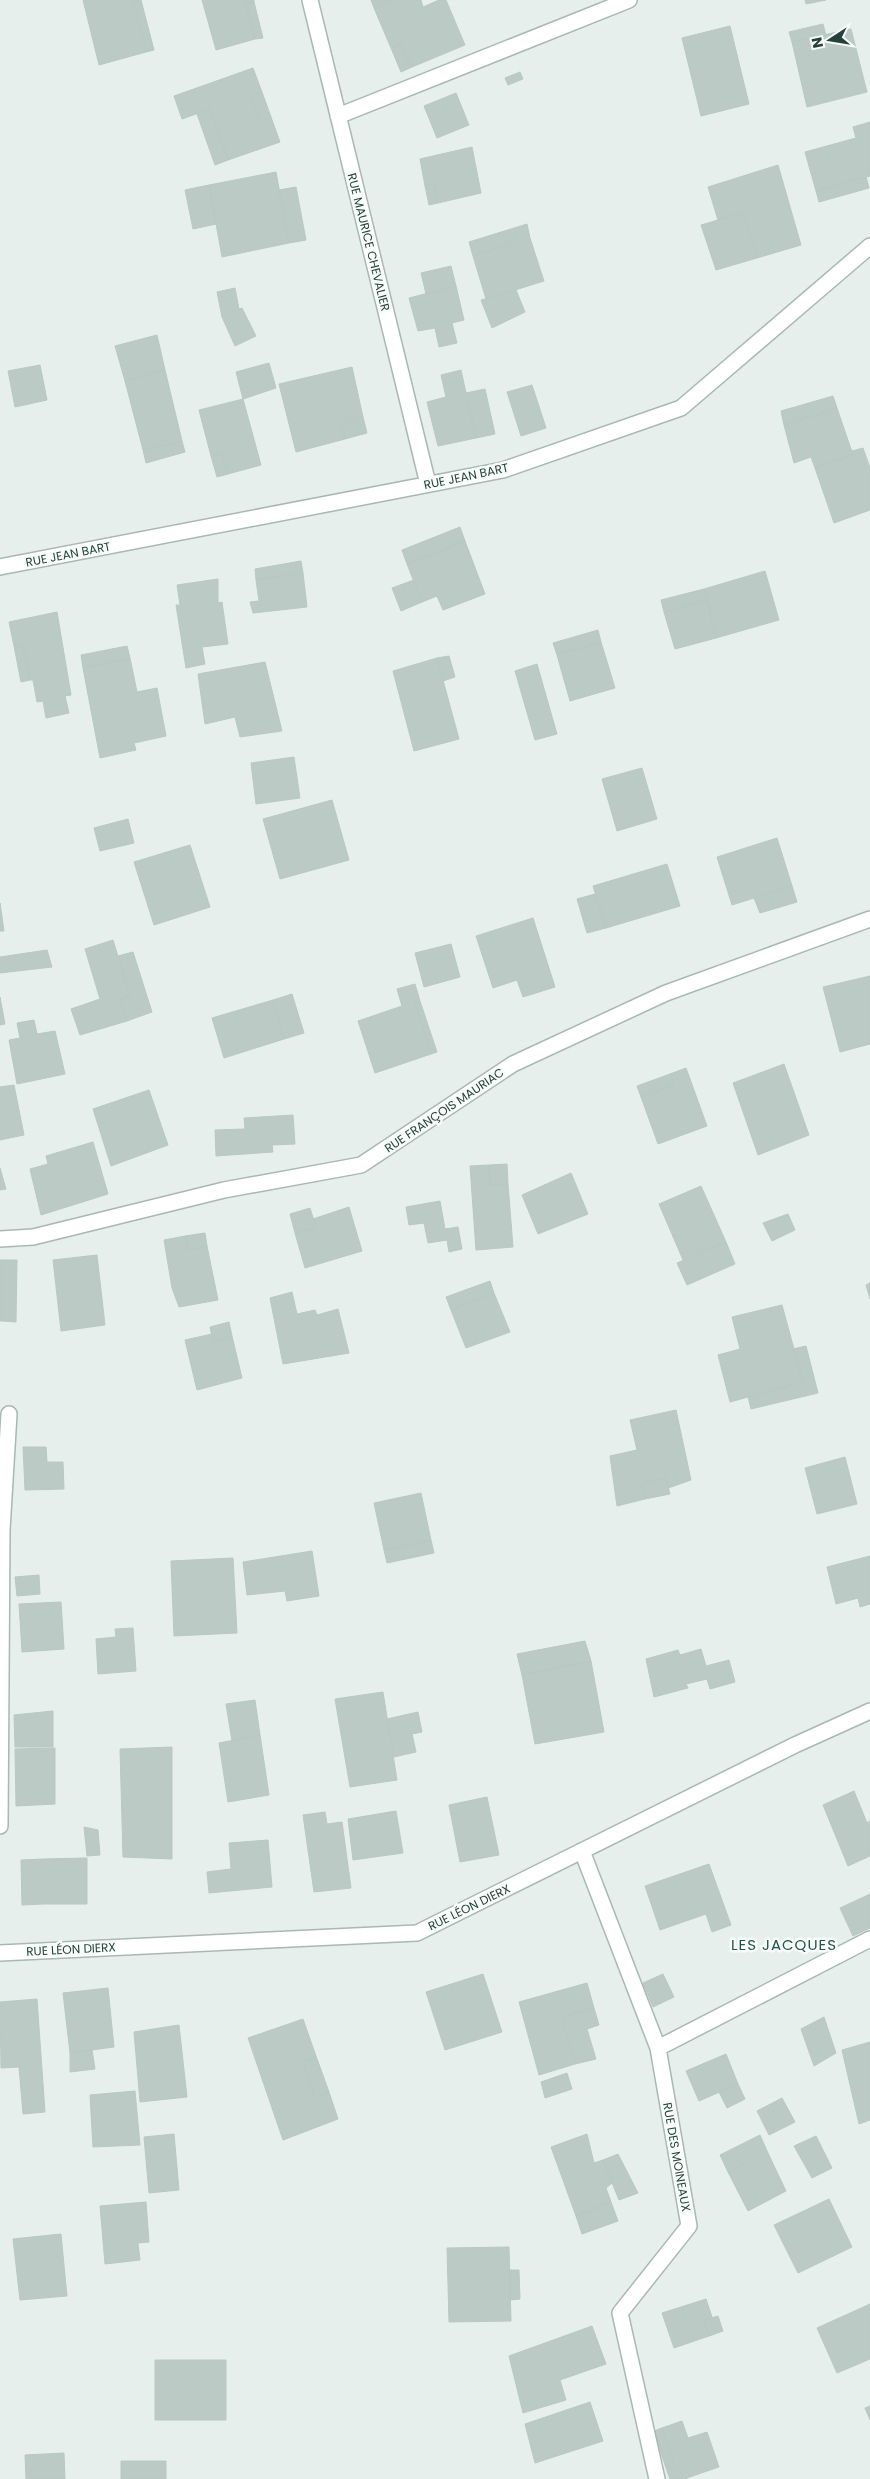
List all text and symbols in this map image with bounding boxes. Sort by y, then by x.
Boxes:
north arrow [805,15,855,65]
text: N [806,35,828,50]
street label: RUE MAURICE CHEVALIER [344,171,394,313]
street label: RUE JEAN BART [422,459,510,493]
street label: RUE JEAN BART [24,537,112,571]
street label: RUE FRANÇOIS MAURIAC [381,1064,507,1156]
street label: RUE LÉON DIERX [425,1880,513,1934]
district label: LES JACQUES [731,1934,837,1955]
street label: RUE LÉON DIERX [26,1938,116,1960]
street label: RUE DES MOINEAUX [659,2101,695,2213]

